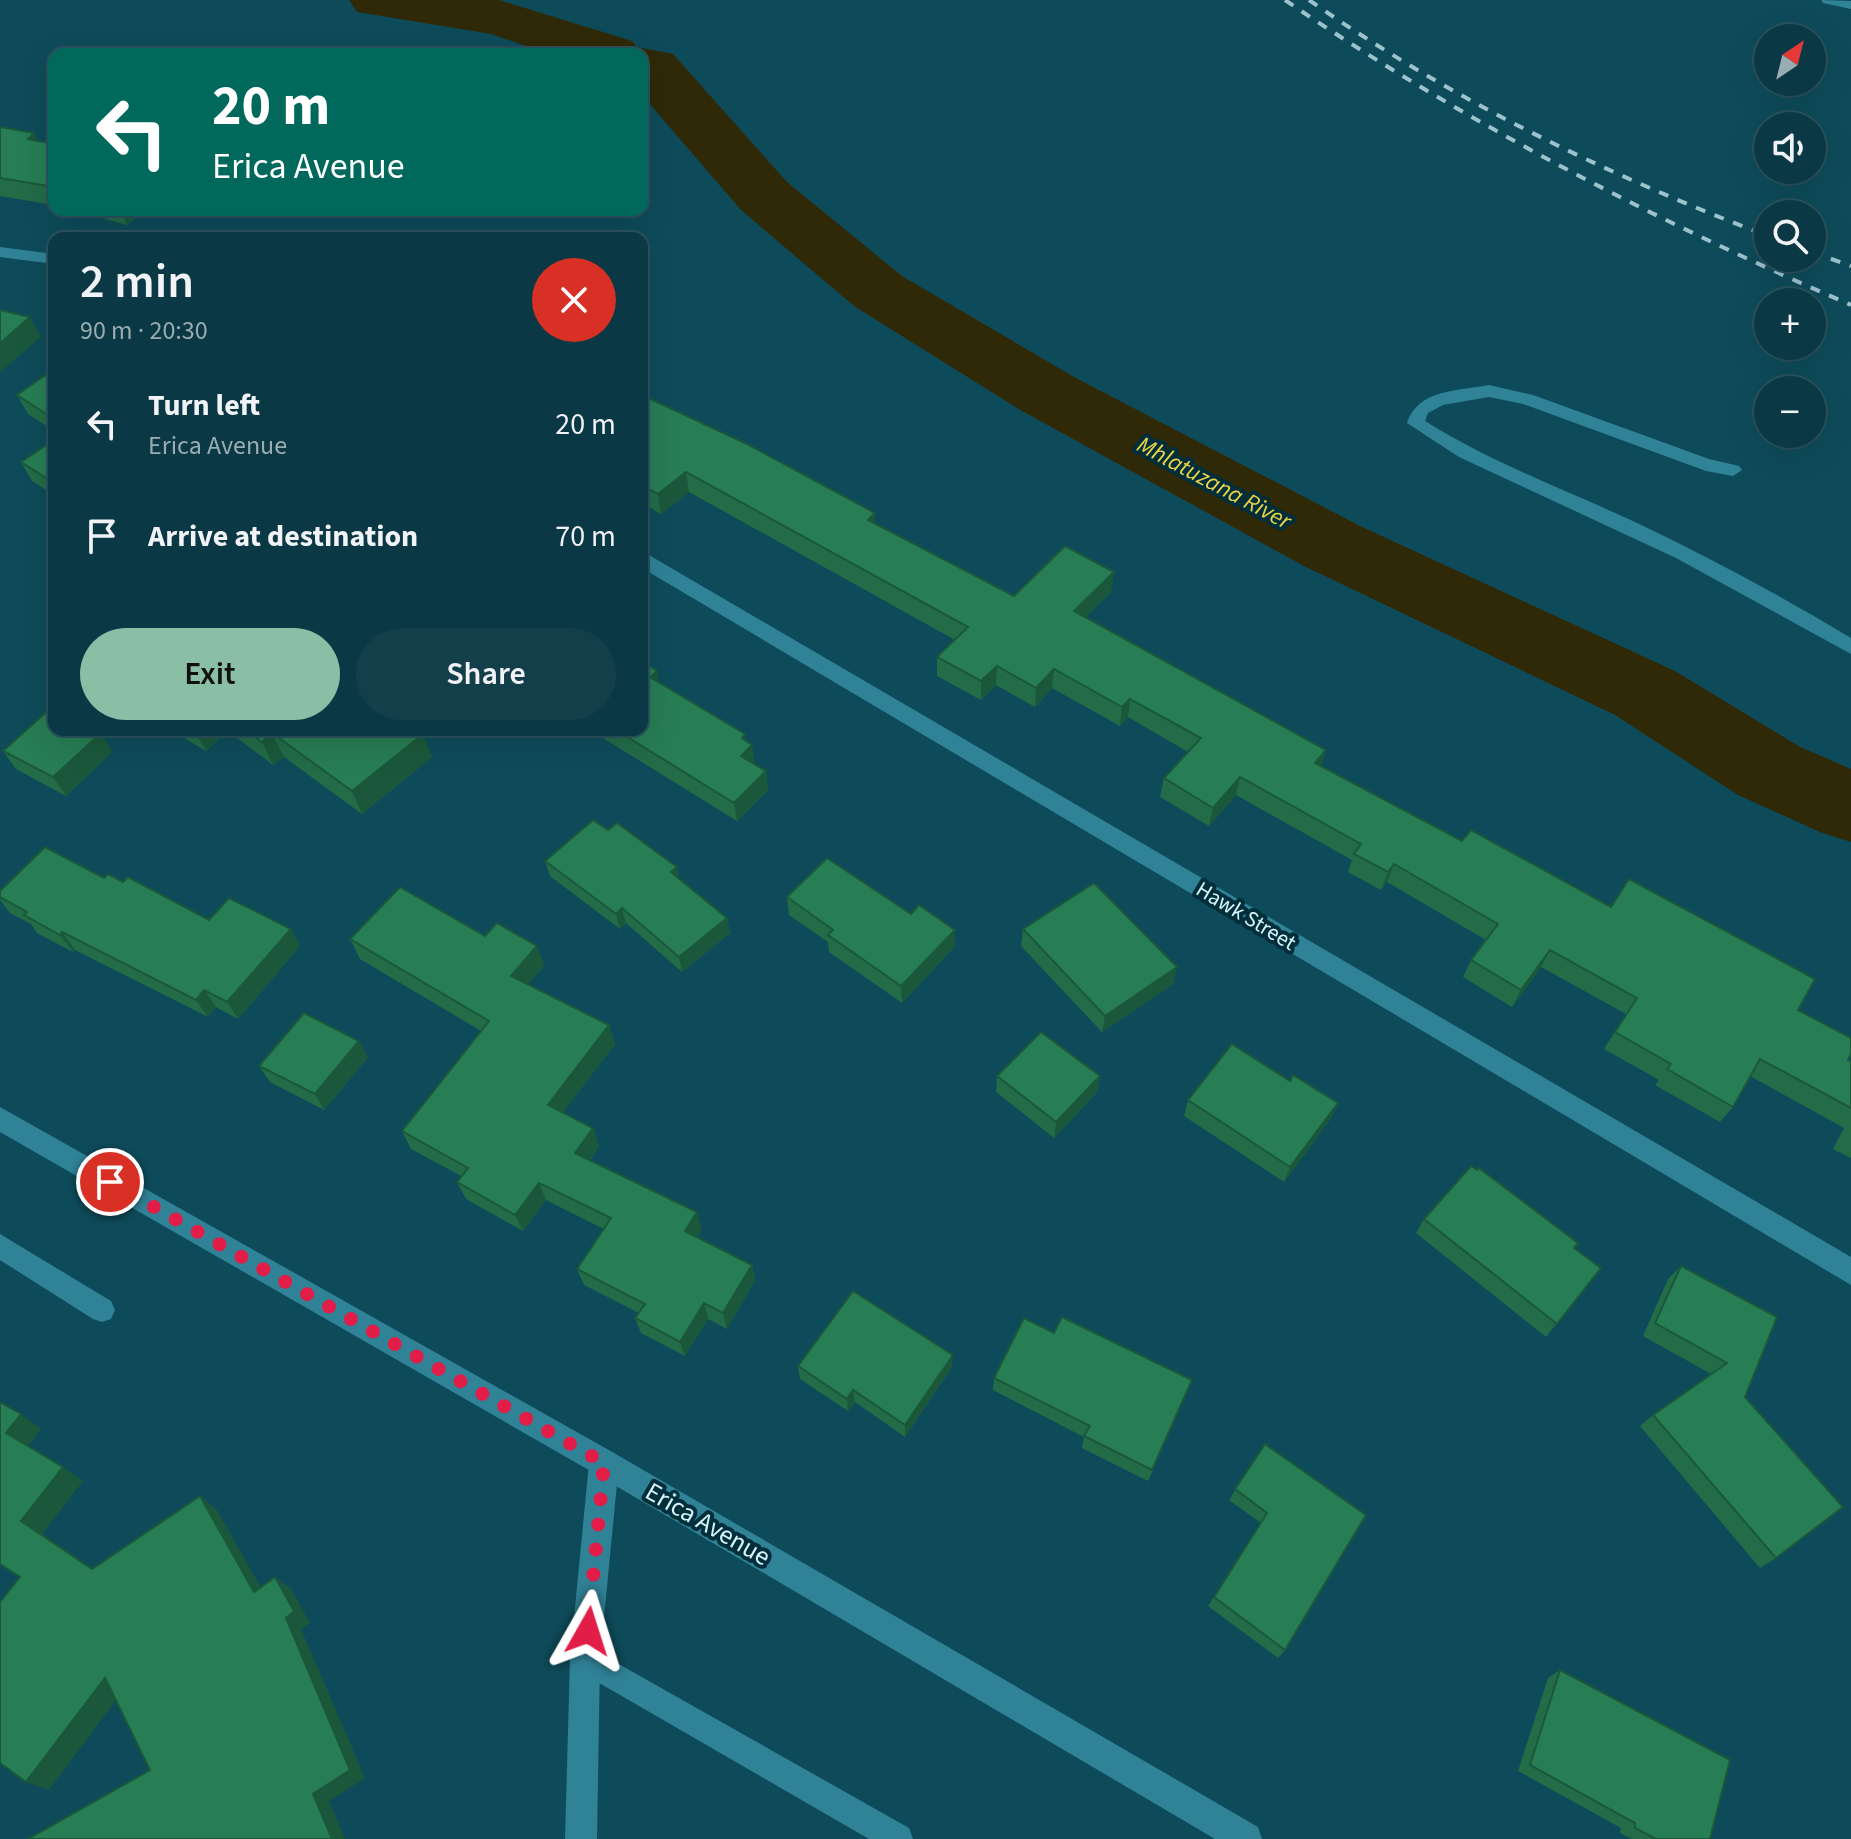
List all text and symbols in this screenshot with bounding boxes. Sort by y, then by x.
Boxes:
north arrow [1754,24,1826,96]
map controls [1754,24,1826,448]
text: 20 m [212,67,330,146]
icon: left [80,80,184,184]
button: sound [1754,112,1826,184]
text: Erica Avenue [212,141,405,192]
button: search [1754,200,1826,272]
text: 2 min [80,248,194,316]
button: close [532,258,616,342]
button: + [1754,288,1826,360]
text: 90 m · 20:30 [80,312,208,349]
button: − [1754,376,1826,448]
text: Turn left [148,384,260,427]
icon: left [80,402,124,446]
text: 20 m [555,403,616,446]
text: Erica Avenue [148,427,287,464]
water label: Mhlatuzana River [1131,428,1299,539]
icon: arrive [80,514,124,558]
text: Arrive at destination [148,515,418,558]
text: 70 m [555,515,616,558]
button: Exit [80,628,340,720]
button: Share [356,628,616,720]
street label: Hawk Street [1190,874,1303,959]
pin [76,1148,144,1216]
icon: arrive [88,1160,132,1204]
street label: Erica Avenue [638,1473,778,1575]
position arrow [546,1589,630,1673]

